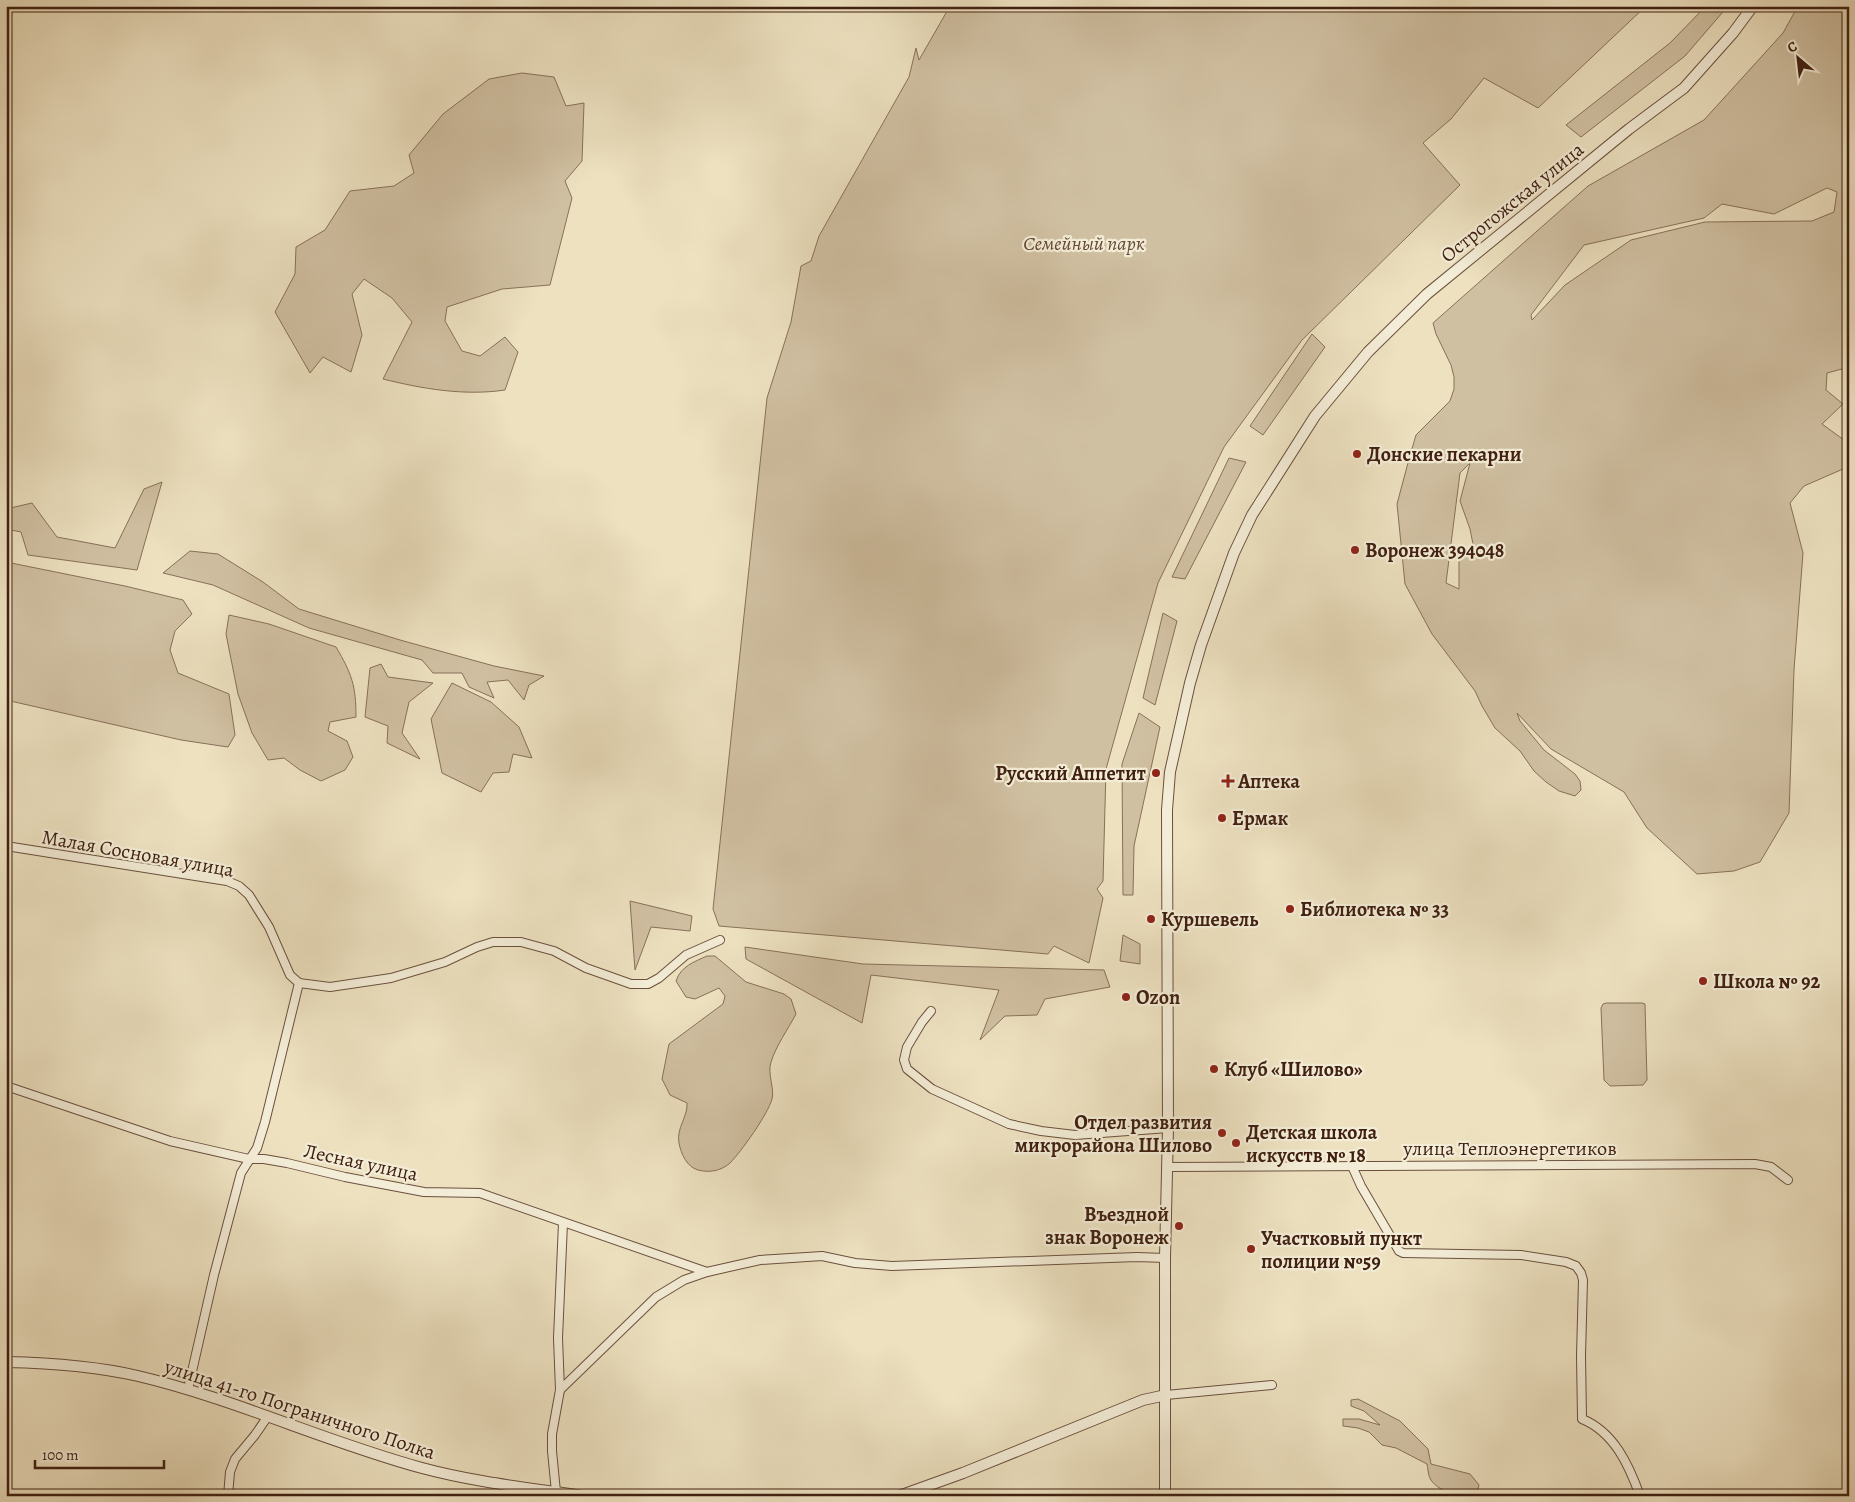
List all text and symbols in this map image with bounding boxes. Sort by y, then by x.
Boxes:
north arrow [1772,32,1822,82]
text: С [1784,36,1801,57]
street label: Острогожская улица [1435,136,1590,269]
park label: Семейный парк [1023,230,1145,257]
place label: Донские пекарни [1367,441,1522,468]
marker: Донские пекарни [1351,448,1363,460]
place label: Воронеж 394048 [1365,537,1504,564]
marker: Воронеж 394048 [1349,544,1361,556]
place label: Русский Аппетит [995,760,1146,787]
marker: Русский Аппетит [1150,767,1162,779]
place label: Аптека [1237,768,1301,795]
marker: Аптека [1222,775,1234,787]
place label: Ермак [1232,805,1289,832]
marker: Ермак [1216,812,1228,824]
street label: Малая Сосновая улица [40,823,237,884]
place label: Библиотека № 33 [1300,896,1449,923]
marker: Библиотека № 33 [1284,903,1296,915]
place label: Куршевель [1161,906,1258,933]
marker: Куршевель [1145,913,1157,925]
place label: Школа № 92 [1713,968,1820,995]
marker: Школа № 92 [1697,975,1709,987]
place label: Ozon [1136,984,1180,1011]
marker: Ozon [1120,991,1132,1003]
place label: Клуб «Шилово» [1224,1056,1363,1083]
marker: Клуб «Шилово» [1208,1063,1220,1075]
place label: Отдел развития микрорайона Шилово [1015,1109,1212,1159]
place label: Детская школа искусств № 18 [1246,1119,1378,1169]
marker: Отдел развития микрорайона Шилово [1216,1127,1228,1139]
street label: улица Теплоэнергетиков [1402,1135,1617,1162]
street label: Лесная улица [301,1137,421,1188]
marker: Детская школа искусств № 18 [1230,1137,1242,1149]
place label: Въездной знак Воронеж [1045,1201,1169,1251]
marker: Въездной знак Воронеж [1173,1220,1185,1232]
place label: Участковый пункт полиции №59 [1261,1225,1422,1275]
marker: Участковый пункт полиции №59 [1245,1243,1257,1255]
street label: улица 41-го Пограничного Полка [160,1353,439,1466]
scale bar [35,1437,164,1469]
text: 100 m [42,1445,79,1465]

